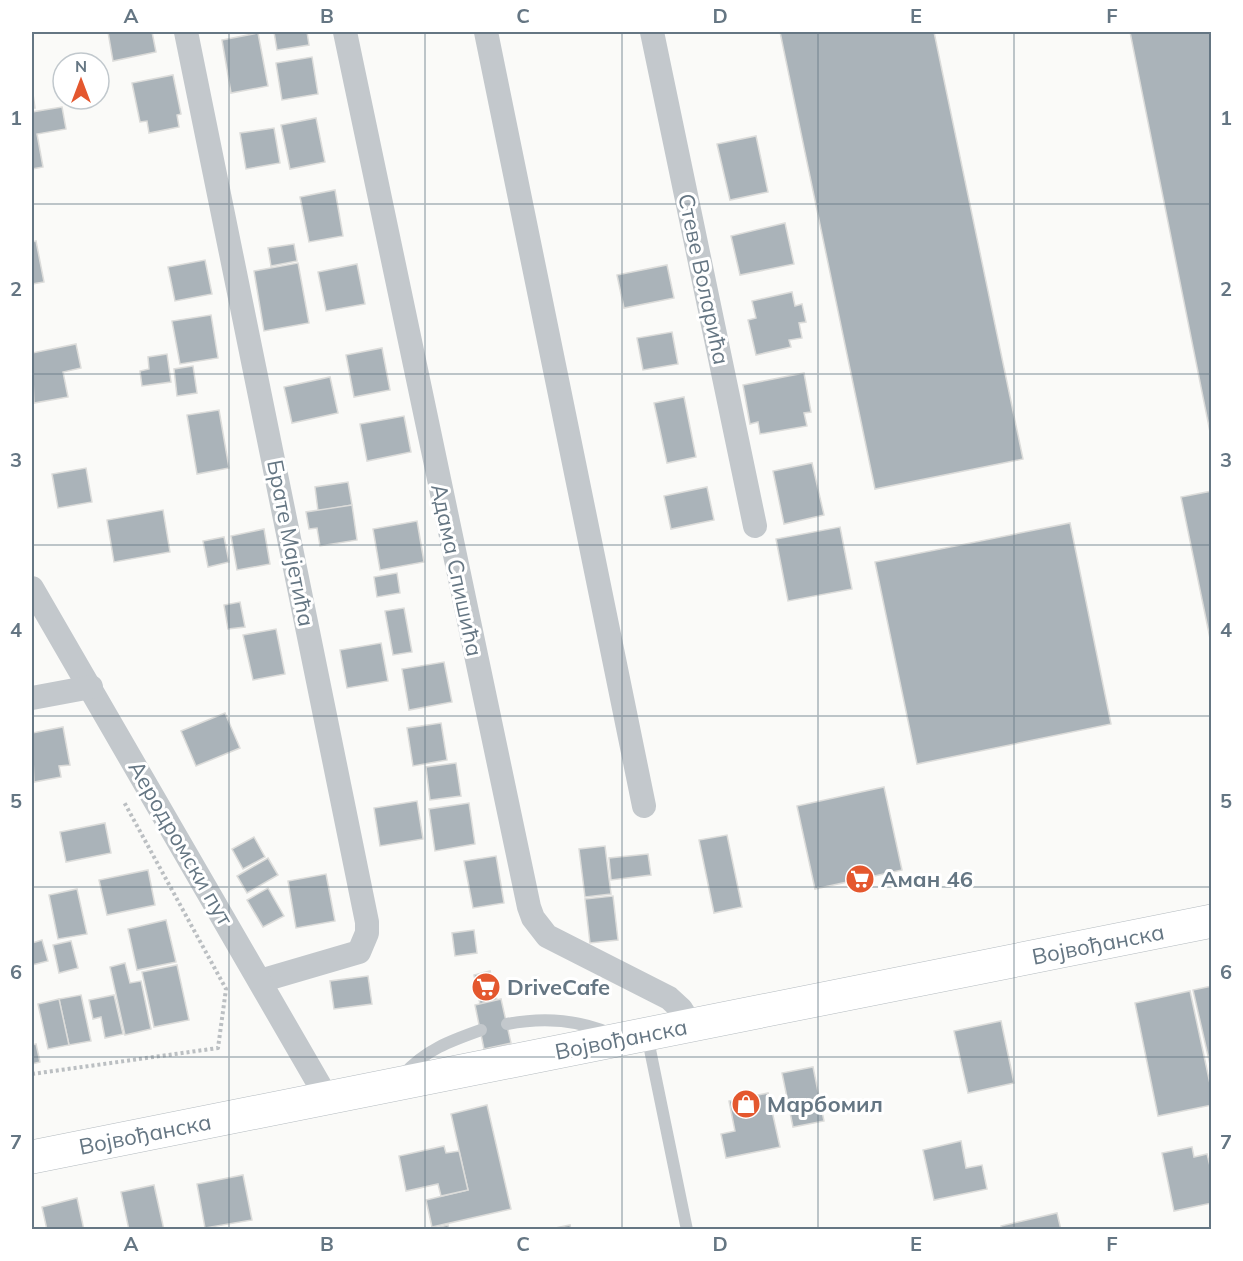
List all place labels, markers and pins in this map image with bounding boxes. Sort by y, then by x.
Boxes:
supermarket icon: Аман 46 [844,863,876,895]
place label: Аман 46 [881,865,973,893]
supermarket icon: DriveCafe [470,971,502,1003]
place label: DriveCafe [507,973,610,1001]
shop icon: Марбомил [730,1088,762,1120]
place label: Марбомил [767,1090,883,1118]

